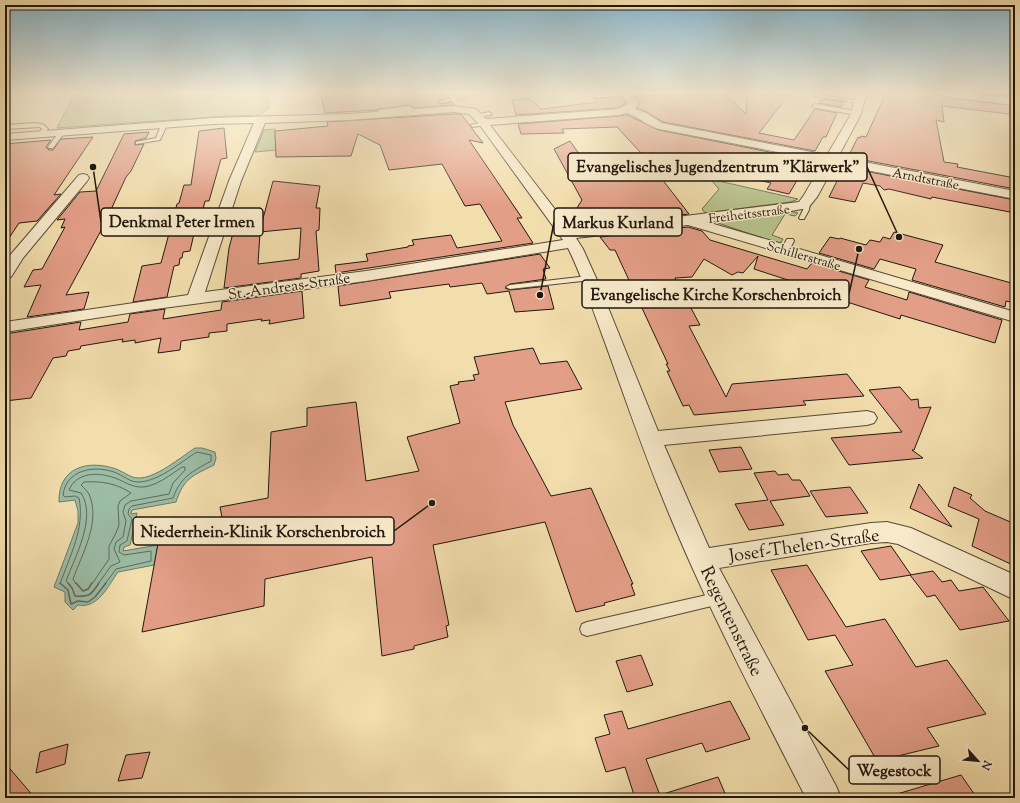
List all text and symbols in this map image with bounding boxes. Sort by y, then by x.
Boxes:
callout: Evangelisches Jugendzentrum "Klärwerk" [568,153,867,181]
text: Evangelisches Jugendzentrum "Klärwerk" [576,157,860,180]
street label: Arndtstraße [891,165,961,195]
street label: Freiheitsstraße [708,201,791,229]
callout: Denkmal Peter Irmen [101,208,263,236]
callout: Markus Kurland [554,208,682,236]
text: Denkmal Peter Irmen [109,212,256,235]
text: Markus Kurland [562,213,675,236]
street label: Schillerstraße [764,238,843,276]
street label: St.-Andreas-Straße [227,269,352,306]
callout: Evangelische Kirche Korschenbroich [582,280,849,308]
text: Evangelische Kirche Korschenbroich [590,285,842,308]
callout: Niederrhein-Klinik Korschenbroich [133,517,394,545]
text: Niederrhein-Klinik Korschenbroich [140,522,386,545]
street label: Josef-Thelen-Straße [726,524,881,571]
street label: Regentenstraße [692,562,768,681]
north arrow [958,741,998,781]
callout: Wegestock [849,756,940,784]
text: N [977,757,996,773]
text: Wegestock [856,761,932,784]

